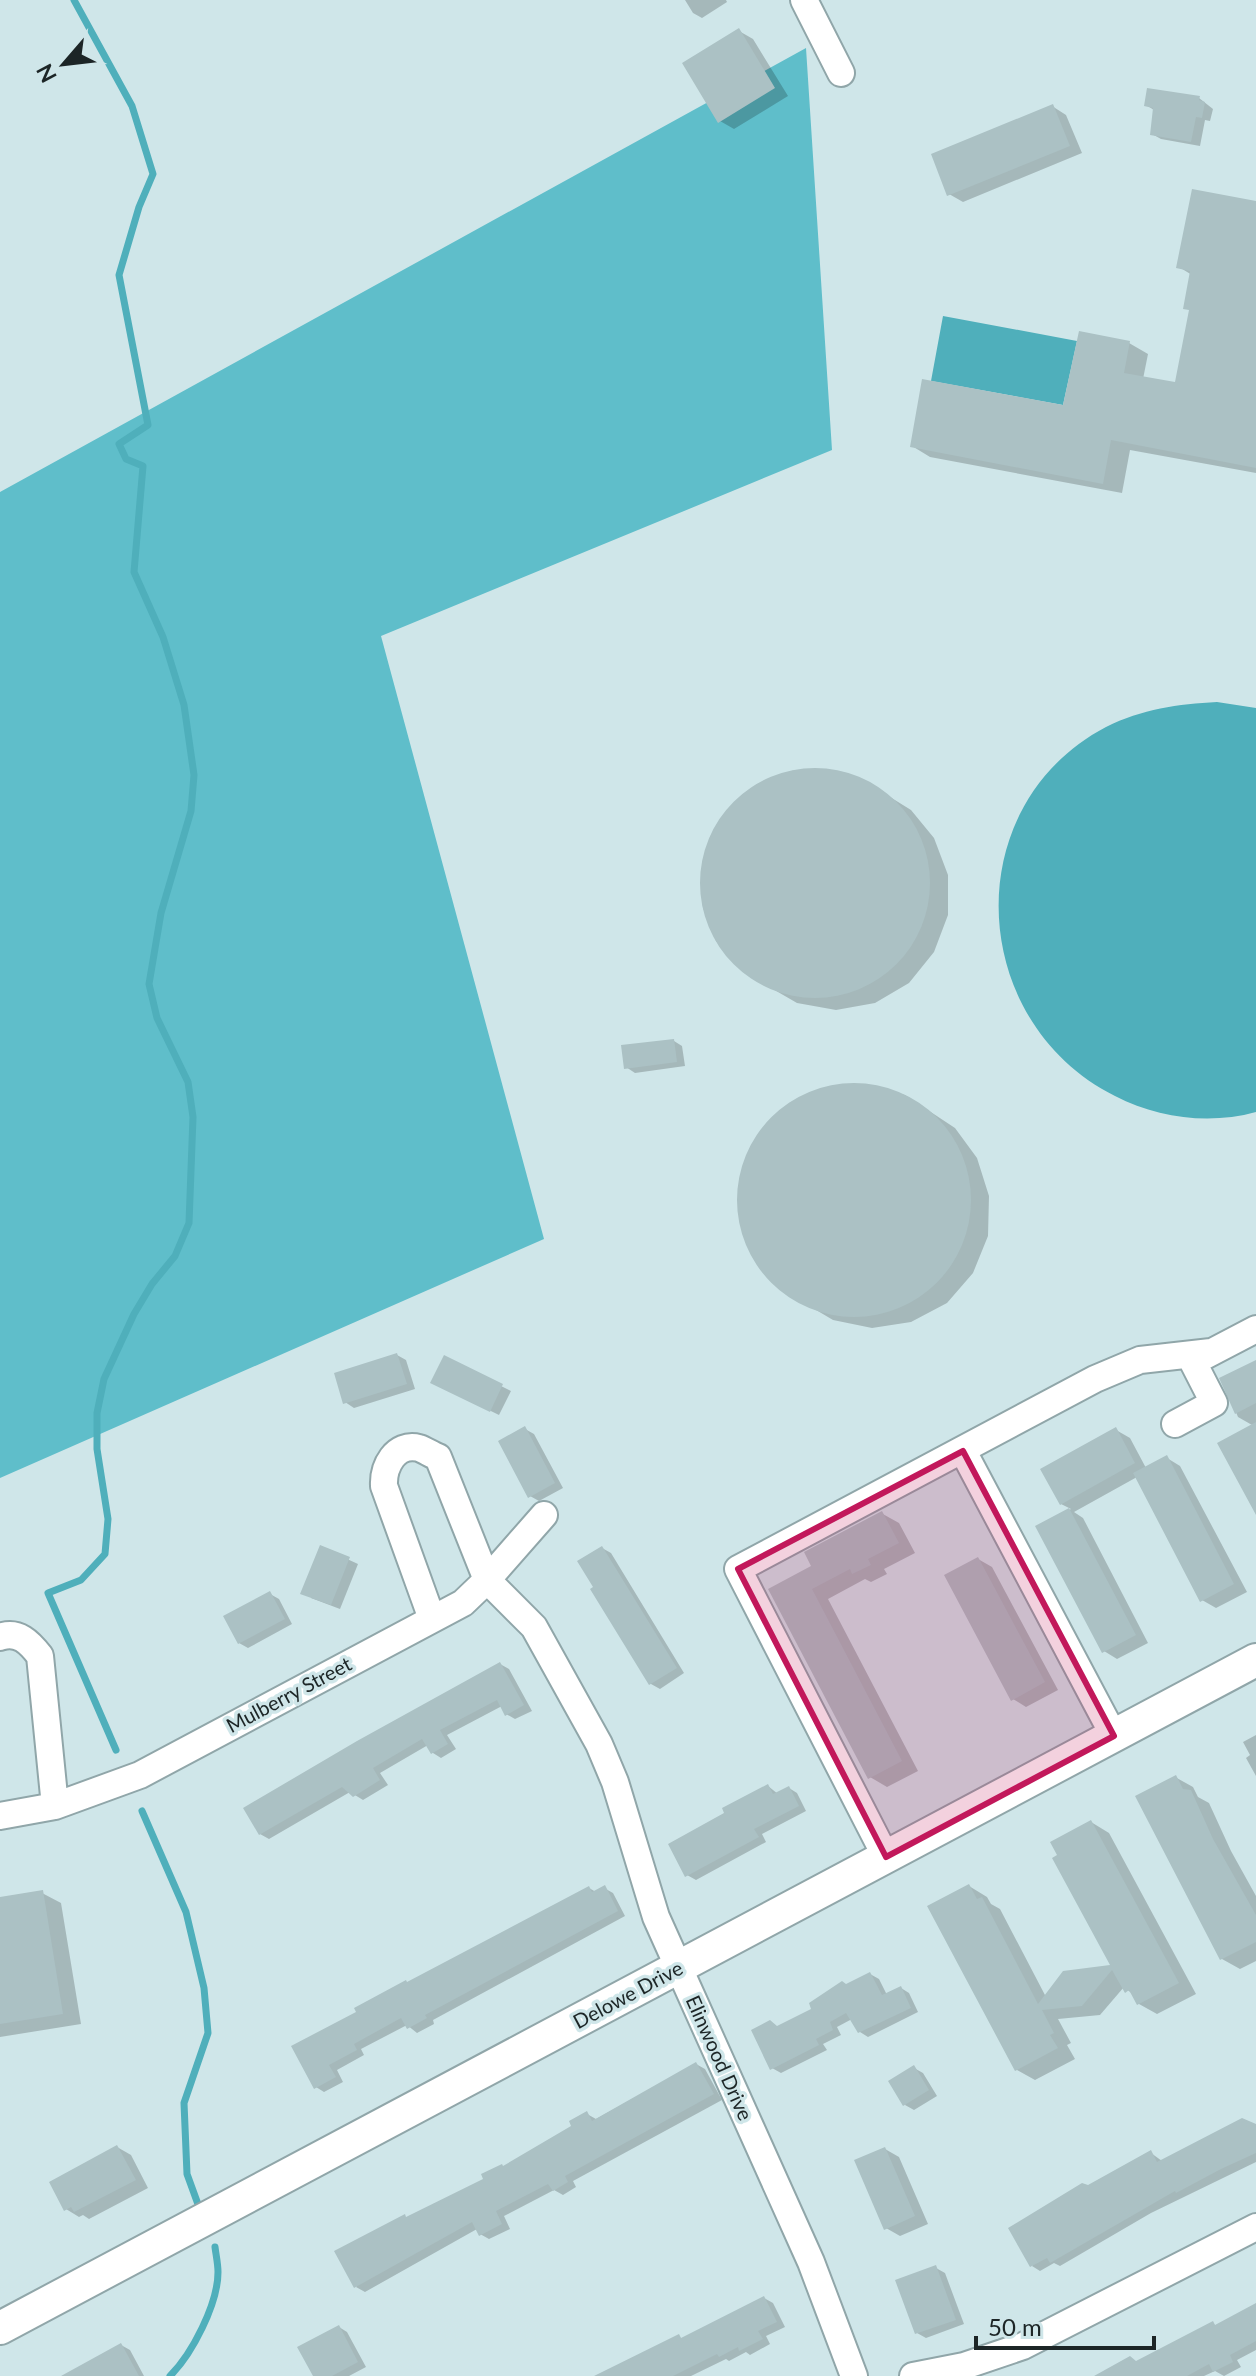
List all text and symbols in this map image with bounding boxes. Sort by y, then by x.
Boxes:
north arrow [24,24,104,104]
text: N [30,60,62,87]
street label: Mulberry Street [222,1651,355,1737]
street label: Delowe Drive [569,1955,686,2033]
street label: Elinwood Drive [682,1991,758,2124]
scale bar [976,2300,1154,2350]
text: 50 m [988,2312,1042,2341]

